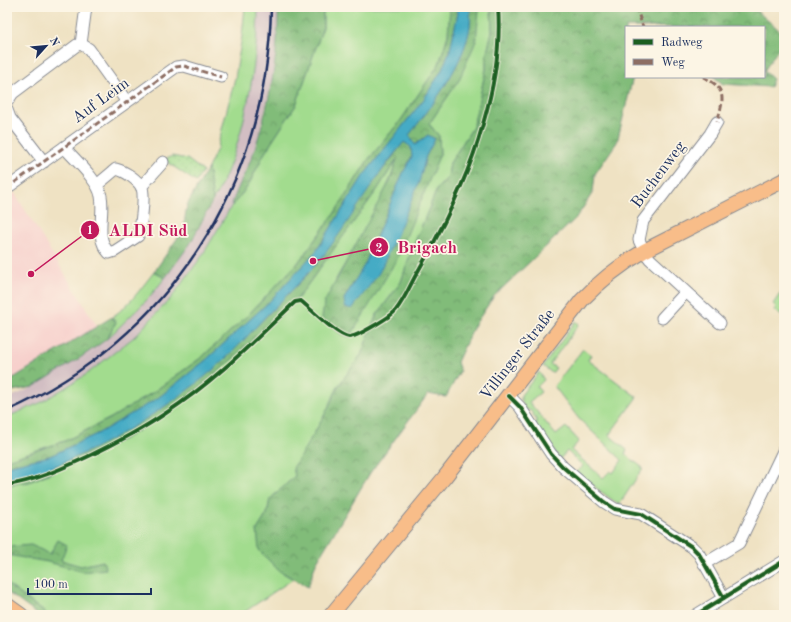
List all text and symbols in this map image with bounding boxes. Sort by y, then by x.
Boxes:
north arrow [26,26,66,66]
legend [625,26,765,78]
text: N [47,36,61,49]
text: Radweg [661,37,703,49]
text: Weg [661,57,685,69]
street label: Auf Leim [70,75,132,127]
street label: Buchenweg [629,138,689,211]
callout: ALDI Süd [80,216,195,245]
text: ALDI Süd [109,223,187,240]
text: 1 [87,225,93,237]
callout: Brigach [369,233,465,262]
text: Brigach [397,240,457,257]
text: 2 [376,243,383,255]
street label: Villinger Straße [478,307,558,403]
scale bar [28,570,151,596]
text: 100 m [34,579,68,591]

